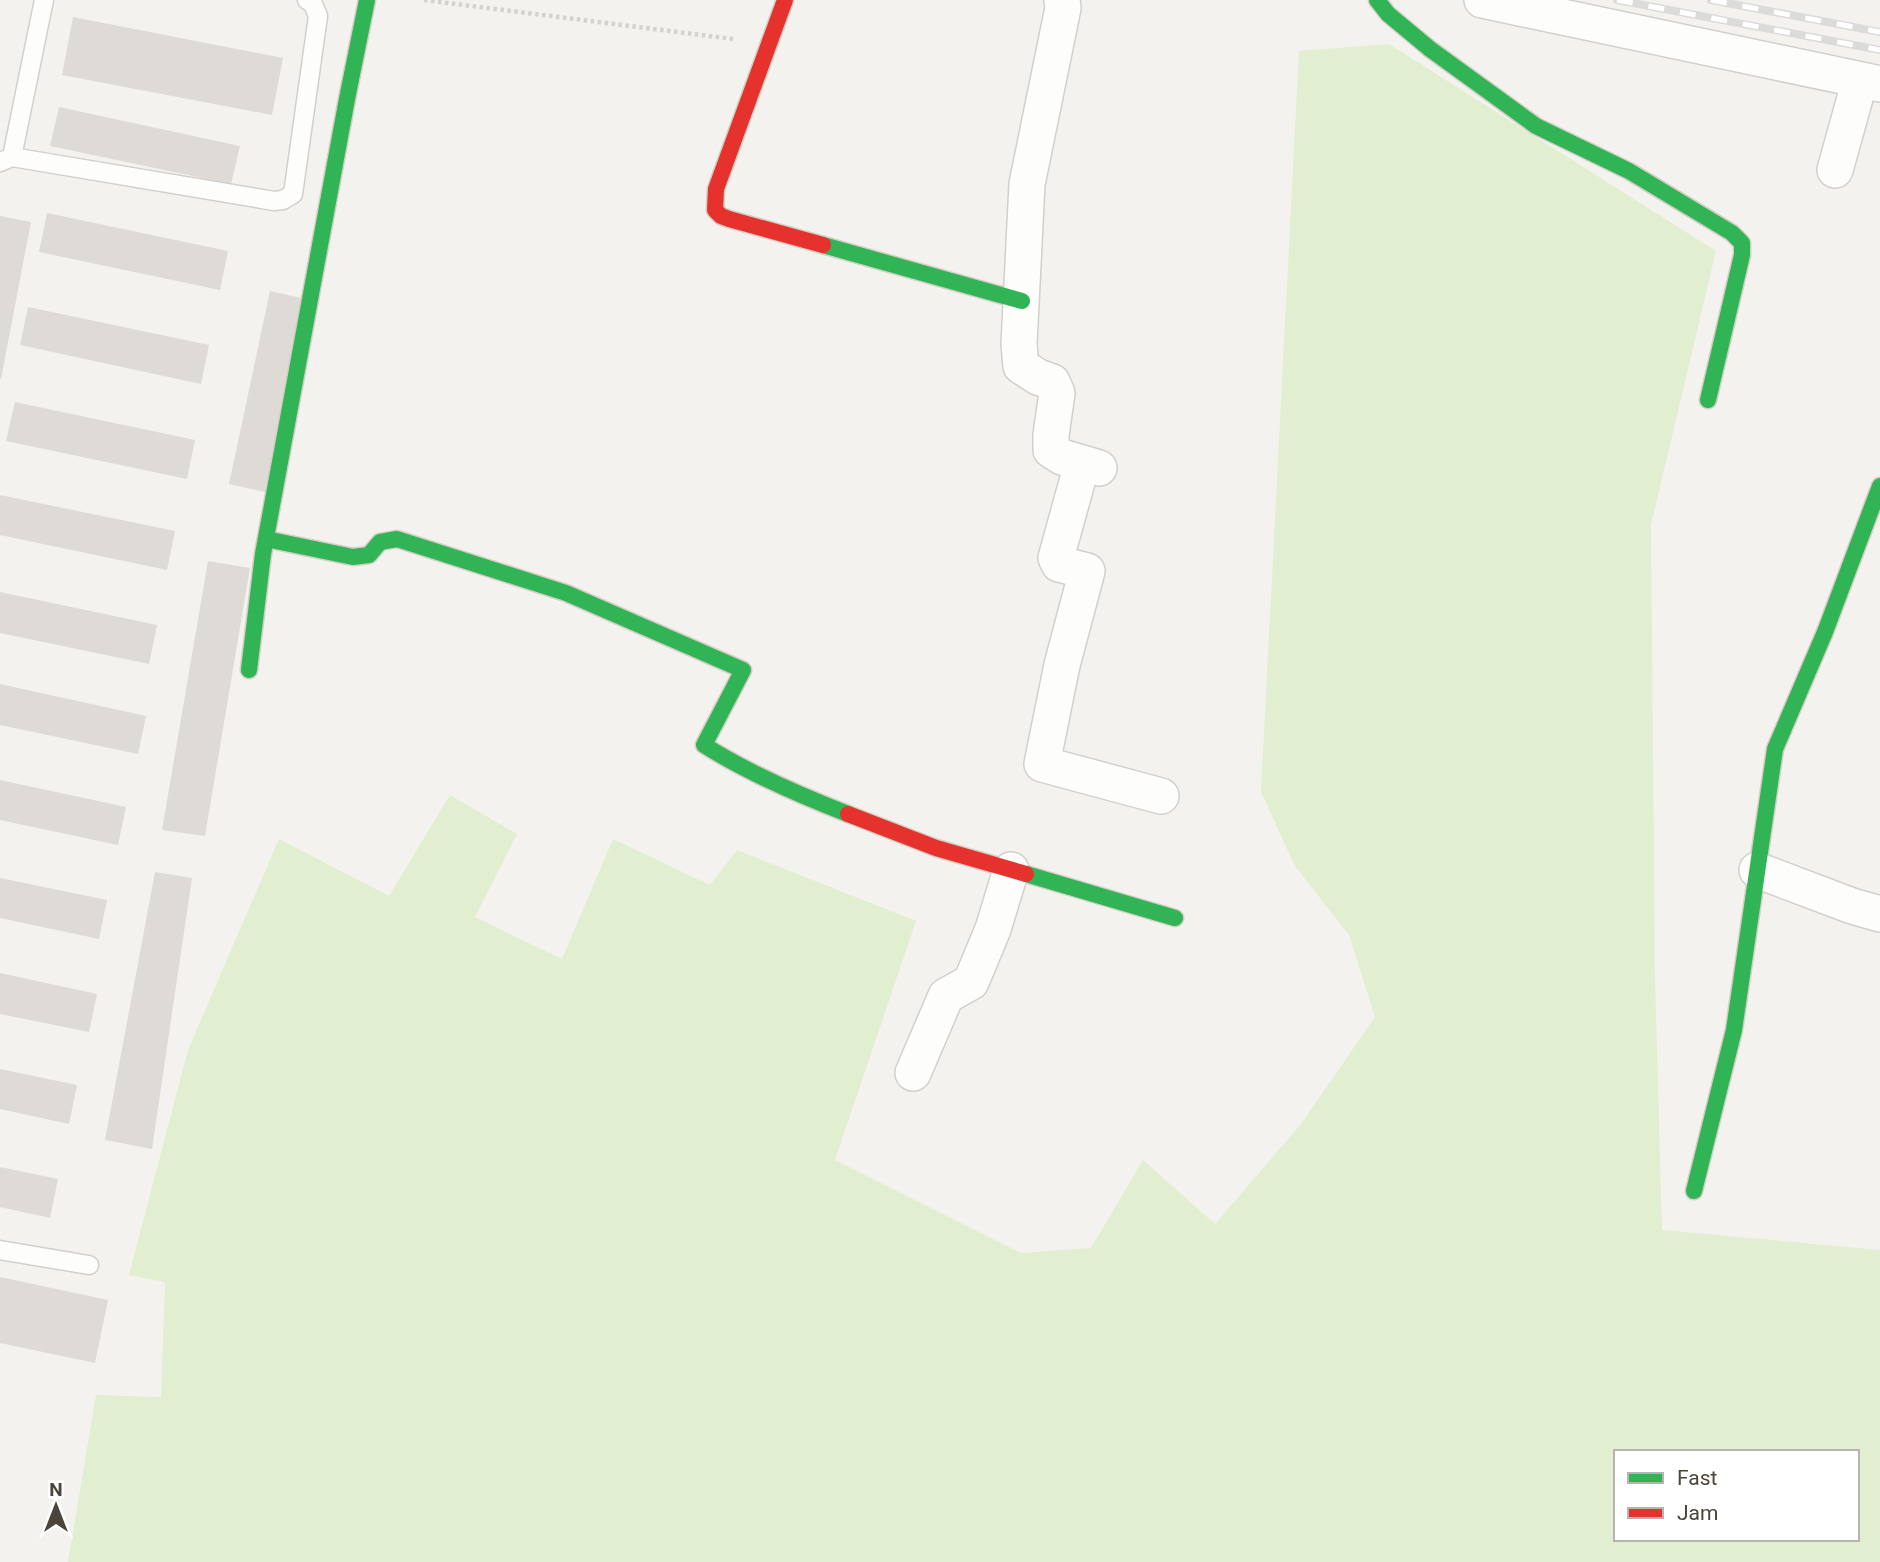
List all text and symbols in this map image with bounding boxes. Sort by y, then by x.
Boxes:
legend [1614,1450,1859,1541]
text: Fast [1677,1466,1718,1490]
north arrow [21,1471,91,1541]
text: N [49,1478,63,1501]
text: Jam [1677,1501,1718,1525]

